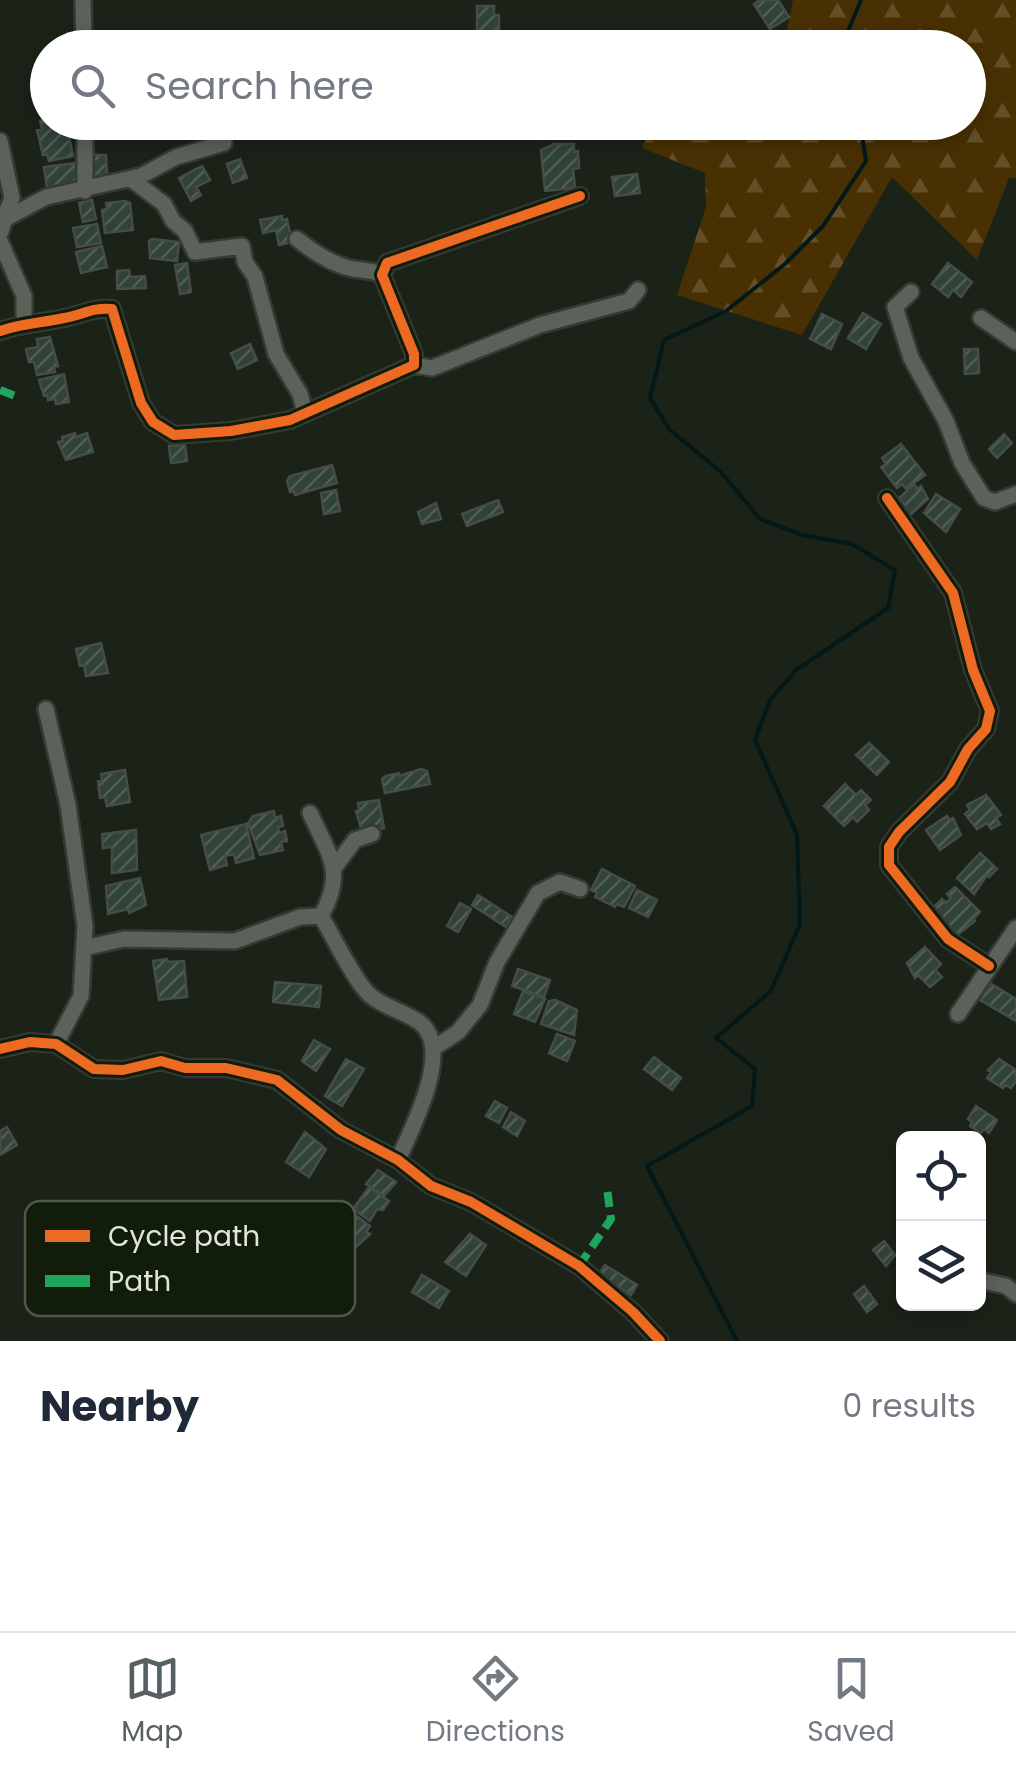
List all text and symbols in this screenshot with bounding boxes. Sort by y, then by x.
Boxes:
search box [30,30,986,140]
icon: search [65,58,120,113]
text: Search here [145,59,374,112]
map controls [896,1131,986,1311]
button: locate [896,1131,986,1221]
legend [25,1201,355,1316]
text: Cycle path [108,1217,260,1256]
button: layers [896,1221,986,1311]
text: Path [108,1262,171,1301]
text: Nearby [40,1377,199,1436]
text: 0 results [842,1383,976,1428]
tab: Map [121,1651,183,1753]
tab: Directions [426,1651,565,1753]
tab: Saved [807,1651,895,1753]

